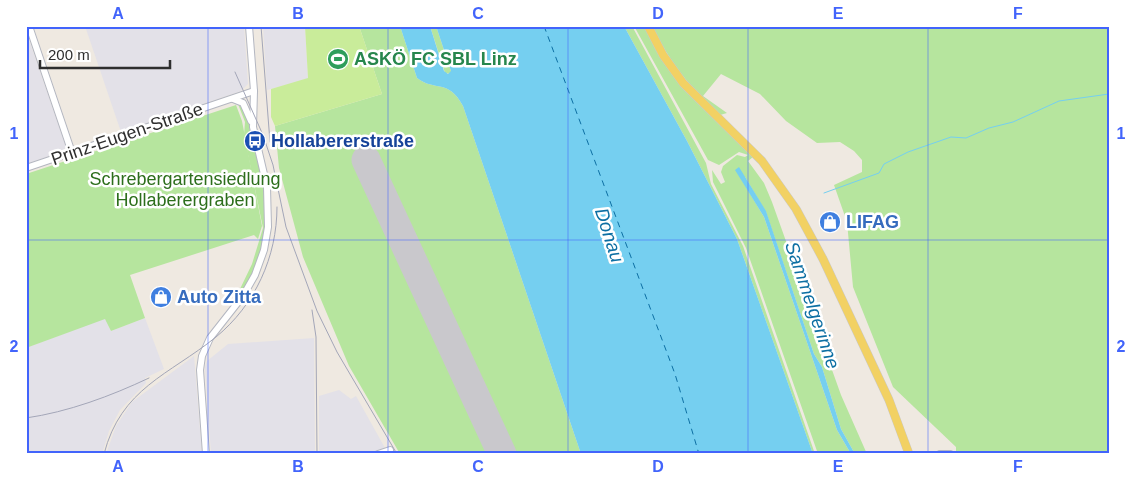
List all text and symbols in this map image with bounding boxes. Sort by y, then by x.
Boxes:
text: A [112,5,124,22]
text: B [292,5,304,22]
text: C [472,5,484,22]
text: D [652,5,664,22]
text: E [833,5,844,22]
text: F [1013,5,1023,22]
scale bar [40,38,170,70]
text: 200 m [48,46,90,63]
sports icon: ASKÖ FC SBL Linz [326,47,350,71]
place label: ASKÖ FC SBL Linz [354,49,517,69]
street label: Prinz-Eugen-Straße [49,99,205,169]
text: 1 [10,125,19,142]
text: 1 [1117,125,1126,142]
bus stop icon: Hollabererstraße [243,129,267,153]
place label: Hollabererstraße [271,131,414,151]
park label: Schrebergartensiedlung Hollaberergraben [89,169,281,210]
water label: Donau [591,205,628,265]
shop icon: LIFAG [818,210,842,234]
place label: LIFAG [846,212,899,232]
water label: Sammelgerinne [781,239,844,371]
shop icon: Auto Zitta [149,285,173,309]
place label: Auto Zitta [177,287,262,307]
text: 2 [10,338,19,355]
text: 2 [1117,338,1126,355]
text: A [112,458,124,475]
text: B [292,458,304,475]
text: C [472,458,484,475]
text: D [652,458,664,475]
text: E [833,458,844,475]
text: F [1013,458,1023,475]

